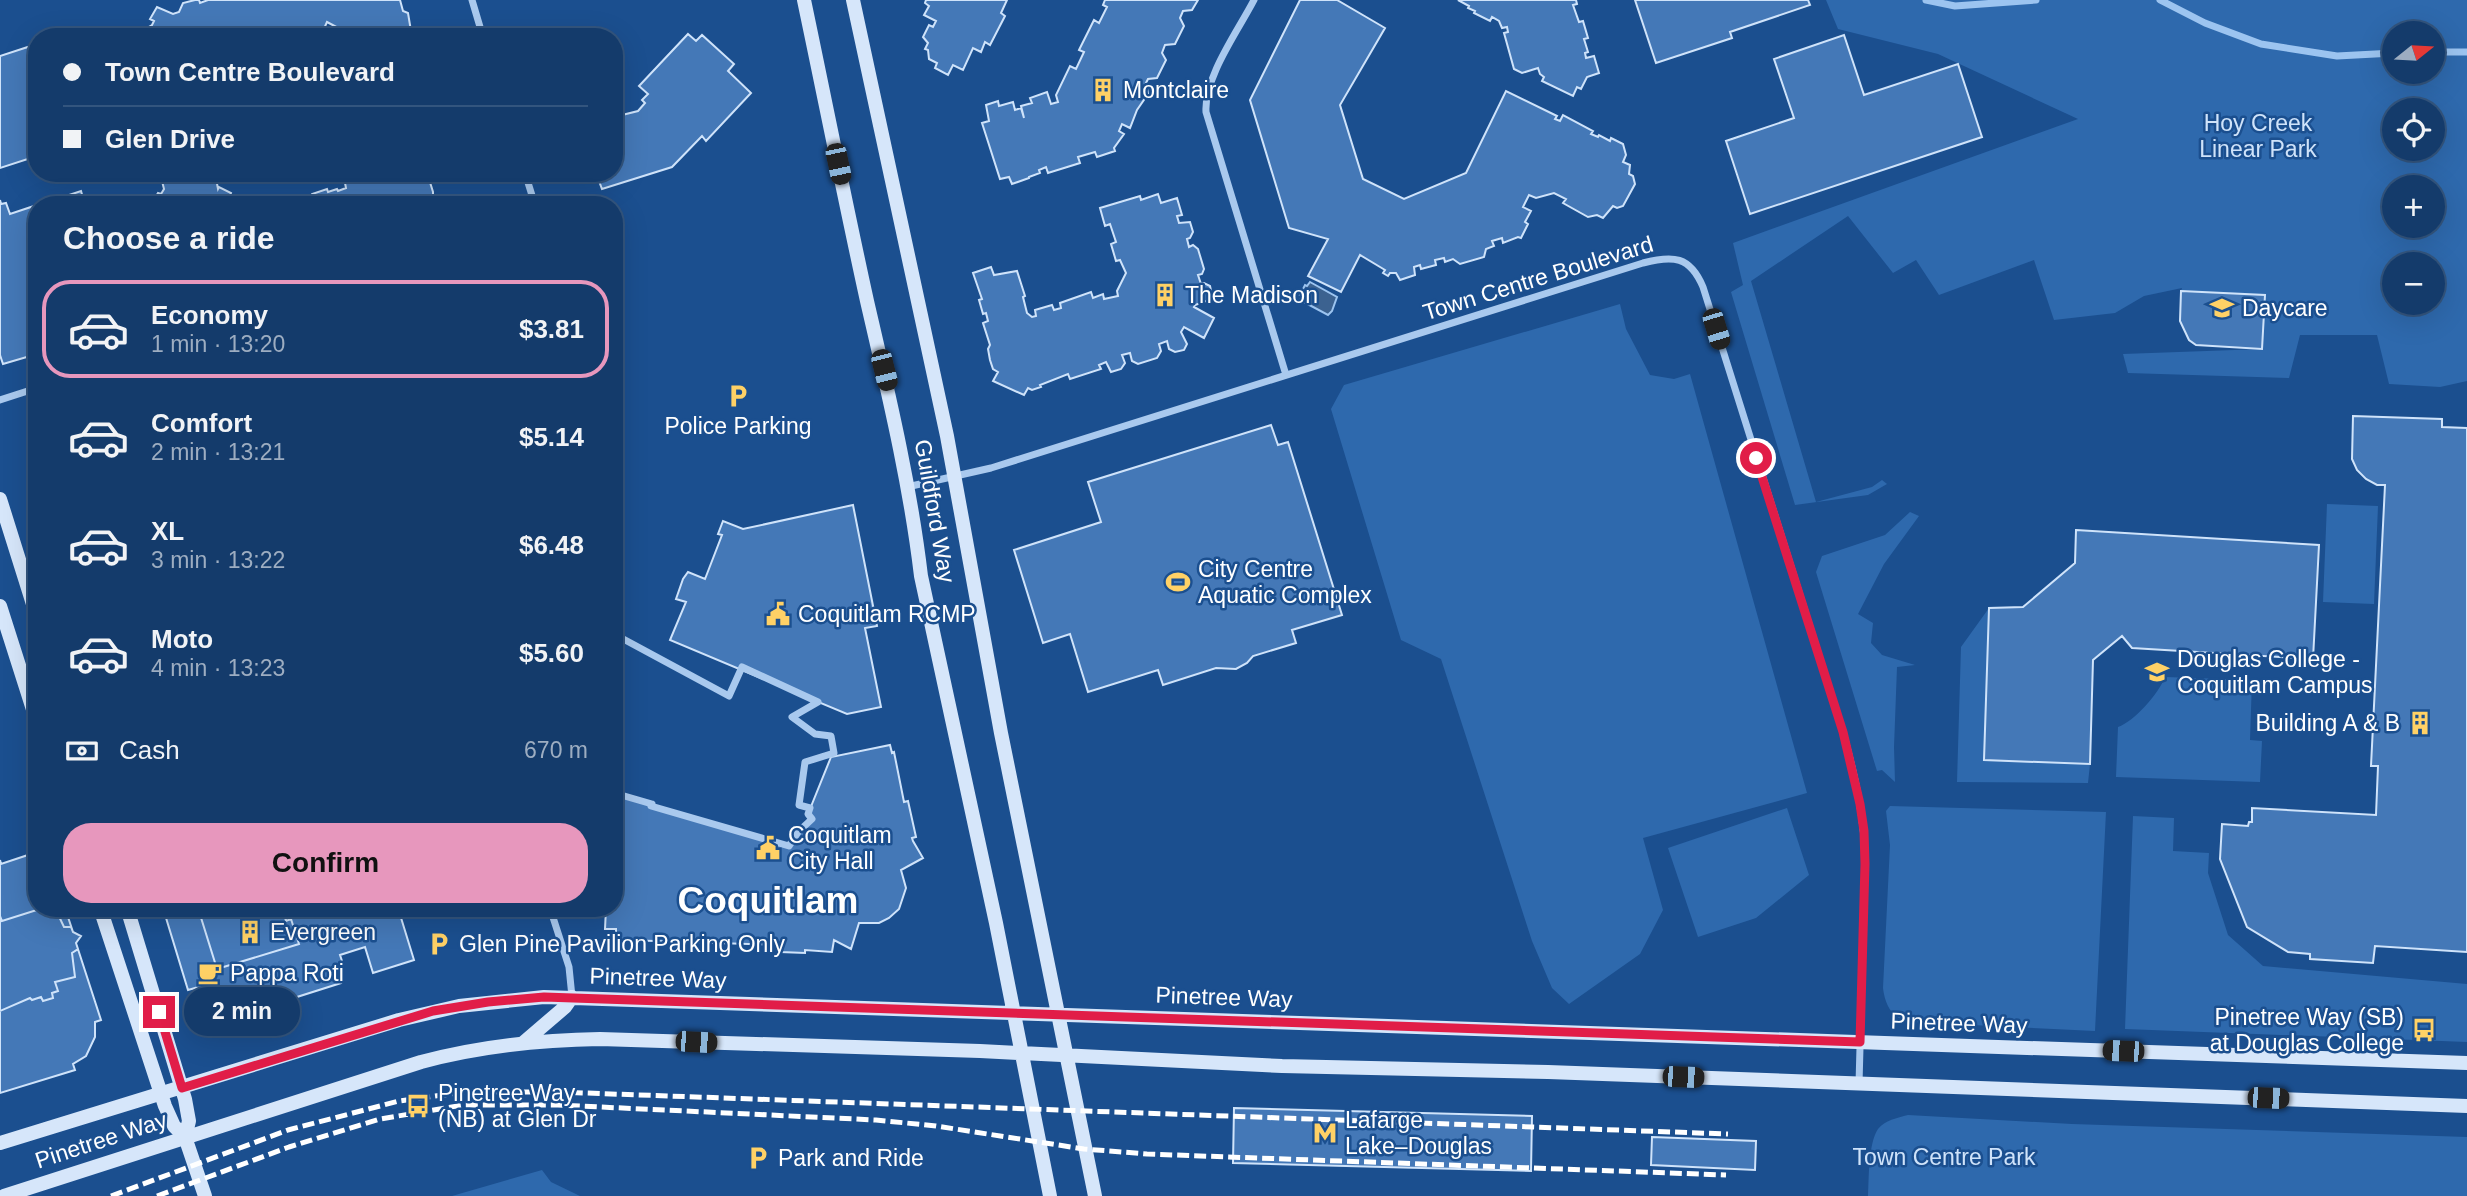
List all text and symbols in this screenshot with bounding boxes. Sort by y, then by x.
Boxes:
north arrow [2382,21,2445,84]
map controls [2382,21,2445,315]
text: Town Centre Boulevard [105,57,395,87]
building icon: Montclaire [1089,76,1117,104]
place label: Montclaire [1123,77,1229,103]
button: locate [2382,98,2445,161]
park label: Hoy Creek Linear Park [2199,110,2317,162]
text: Glen Drive [105,124,235,154]
car [824,141,853,187]
button: + [2382,175,2445,238]
text: Choose a ride [63,220,275,256]
street label: Town Centre Boulevard [1420,231,1656,325]
button: − [2382,252,2445,315]
building icon: The Madison [1151,281,1179,309]
place label: The Madison [1185,282,1318,308]
school or university icon: Daycare [2208,294,2236,322]
place label: Daycare [2242,295,2328,321]
icon: car [67,298,130,361]
text: Economy [151,300,268,330]
car [1700,306,1733,352]
text: $3.81 [519,314,584,344]
text: 1 min · 13:20 [151,331,285,357]
car [869,347,900,393]
parking icon: Police Parking [724,382,752,410]
icon: car [67,406,130,469]
text: Comfort [151,408,252,438]
place label: Police Parking [664,413,812,439]
text: $5.14 [519,422,584,452]
street label: Guildford Way [910,437,960,585]
text: 2 min · 13:21 [151,439,285,465]
route start [1740,442,1772,474]
icon: car [67,514,130,577]
text: XL [151,516,184,546]
text: $6.48 [519,530,584,560]
text: 3 min · 13:22 [151,547,285,573]
place label: City Centre Aquatic Complex [1198,556,1372,608]
sports icon: City Centre Aquatic Complex [1164,568,1192,596]
public building icon: Coquitlam RCMP [764,600,792,628]
place label: Coquitlam RCMP [798,601,976,627]
icon: car [67,622,130,685]
text: Moto [151,624,213,654]
text: $5.60 [519,638,584,668]
place label: Douglas College - Coquitlam Campus [2177,646,2373,698]
text: 4 min · 13:23 [151,655,285,681]
school or university icon: Douglas College - Coquitlam Campus [2143,658,2171,686]
building icon: Building A & B [2406,709,2434,737]
place label: Building A & B [2256,710,2400,736]
icon: cash [63,732,101,770]
text: Cash [119,735,180,765]
text: 670 m [524,737,588,763]
place label: Coquitlam City Hall [788,822,892,874]
button: Confirm [63,823,588,903]
public building icon: Coquitlam City Hall [754,834,782,862]
district label: Coquitlam [678,880,858,921]
building icon: Evergreen [236,918,264,946]
place label: Evergreen [270,919,376,945]
parking icon: Glen Pine Pavilion Parking Only [425,930,453,958]
place label: Glen Pine Pavilion Parking Only [459,931,785,957]
cafe icon: Pappa Roti [196,959,224,987]
place label: Pappa Roti [230,960,344,986]
street label: Pinetree Way [589,963,728,993]
street label: Pinetree Way [1155,982,1294,1012]
callout: 2 min [184,988,299,1036]
route end [143,996,175,1028]
text: 2 min [212,998,272,1024]
place label: Pinetree Way (SB) at Douglas College [2210,1004,2404,1056]
street label: Pinetree Way [1890,1008,2029,1038]
bus stop icon: Pinetree Way (SB) at Douglas College [2410,1016,2438,1044]
car [675,1030,718,1054]
car [2102,1040,2145,1062]
car [1662,1066,1705,1088]
place label: Pinetree Way (NB) at Glen Dr [438,1080,597,1132]
car [2247,1087,2290,1109]
bus stop icon: Pinetree Way (NB) at Glen Dr [404,1092,432,1120]
street label: Pinetree Way [32,1106,171,1174]
place label: Lafarge Lake–Douglas [1345,1107,1492,1159]
metro station icon: Lafarge Lake–Douglas [1311,1119,1339,1147]
parking icon: Park and Ride [744,1144,772,1172]
park label: Town Centre Park [1853,1144,2036,1170]
place label: Park and Ride [778,1145,924,1171]

